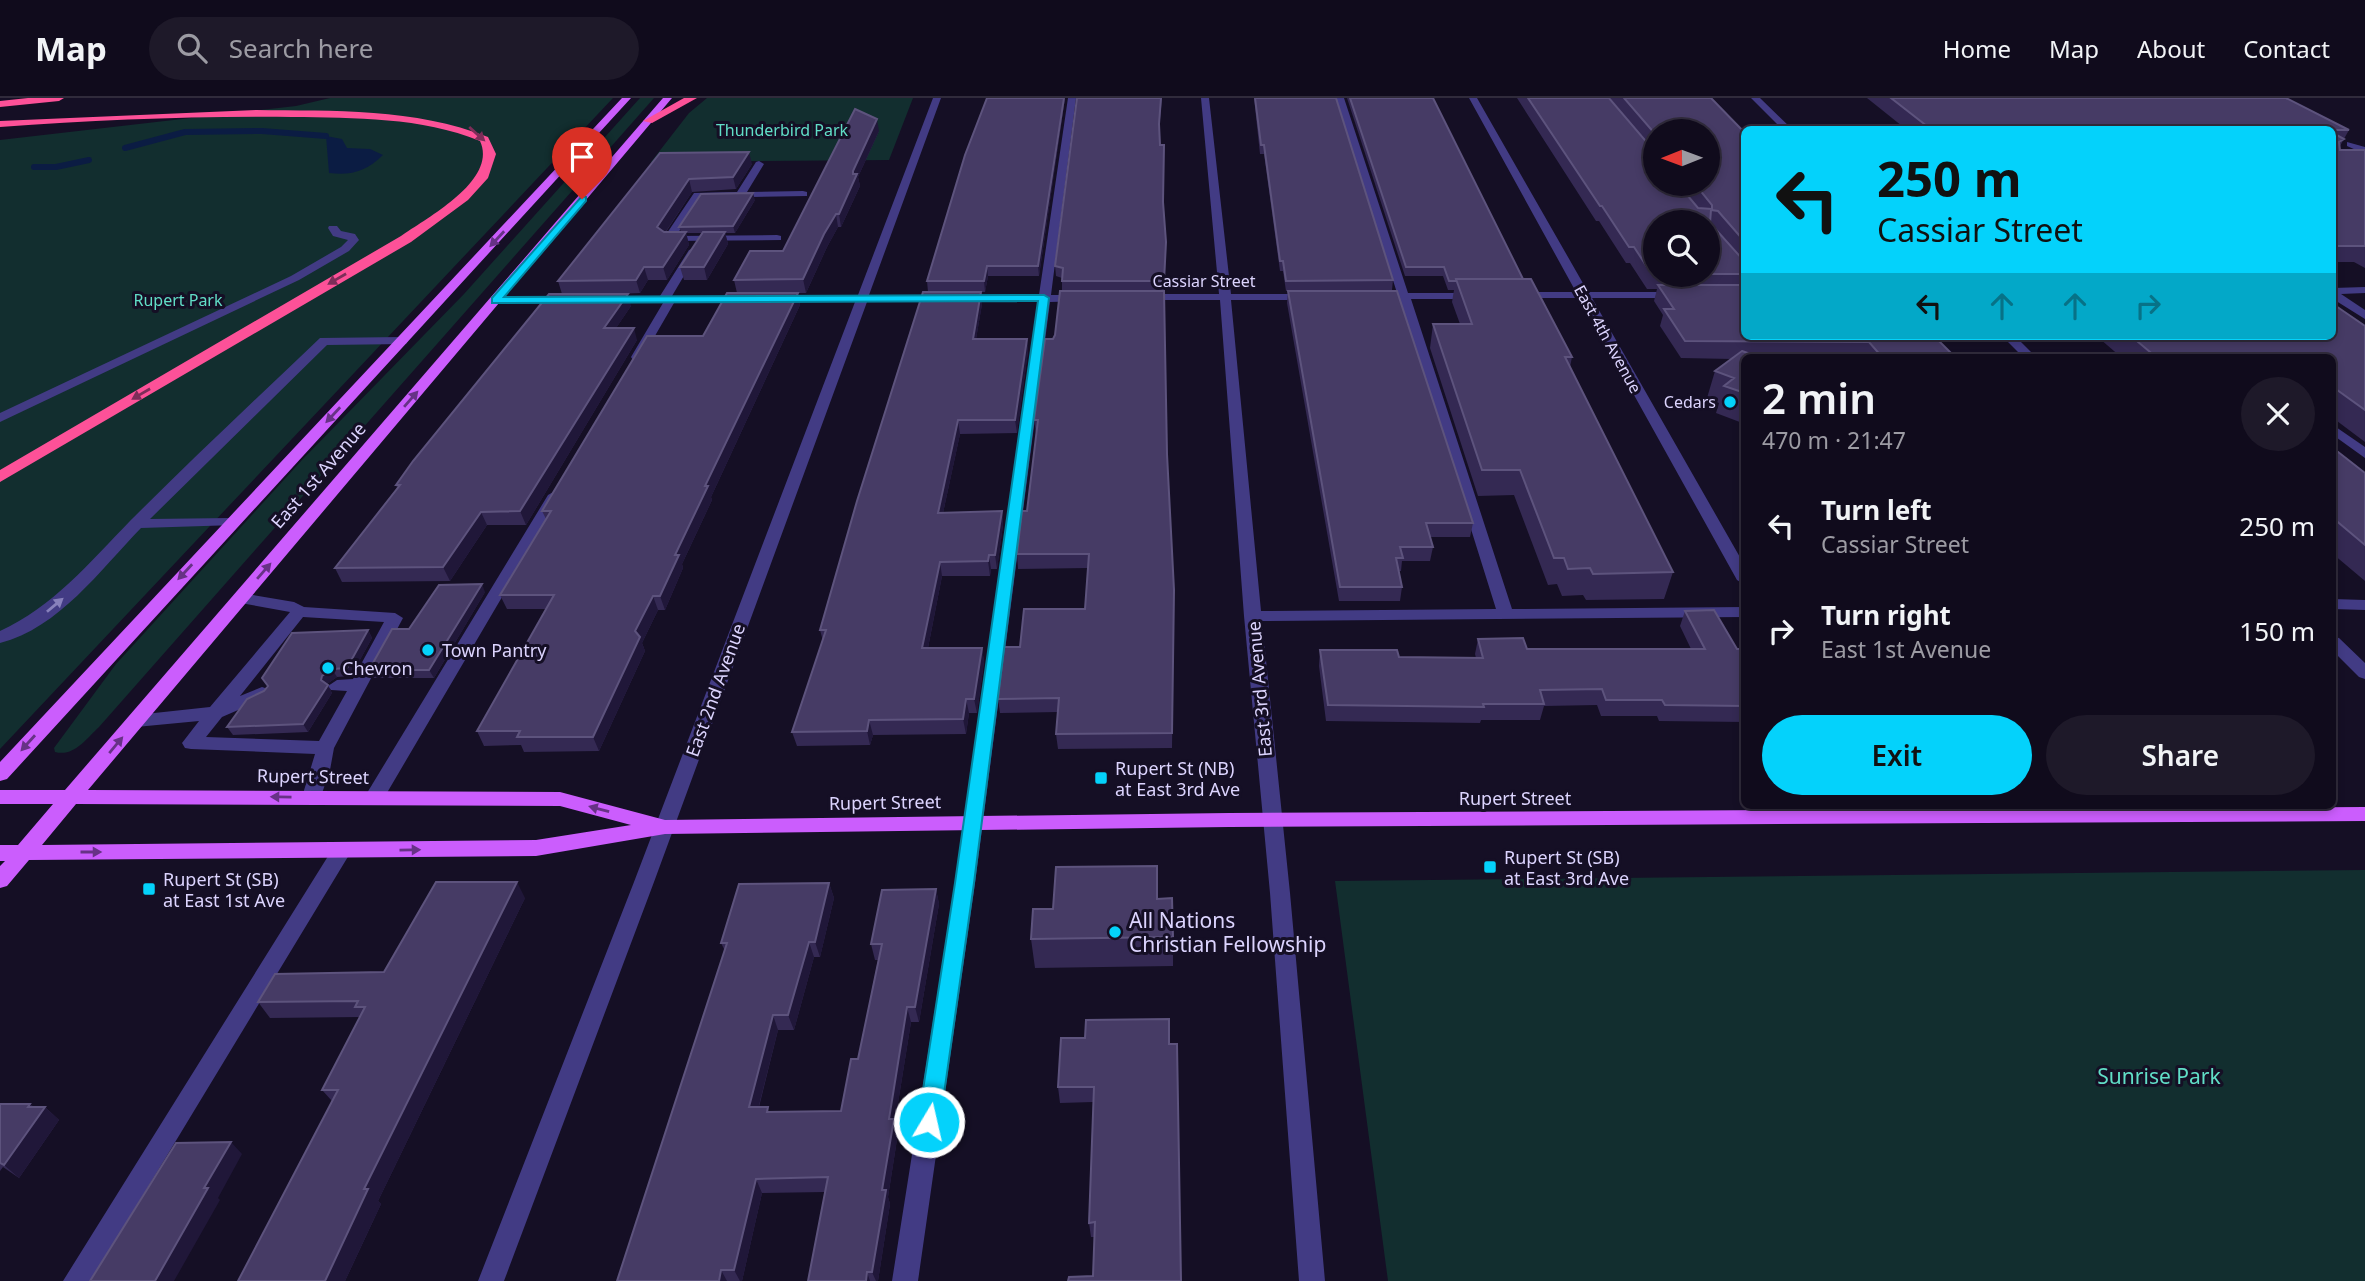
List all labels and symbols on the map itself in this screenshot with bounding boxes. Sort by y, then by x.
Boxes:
park label: Thunderbird Park [716,119,848,141]
north arrow [1643,119,1720,196]
one-way arrow [468,126,486,142]
pin [552,127,612,199]
one-way arrow [489,230,505,247]
street label: Cassiar Street [1153,270,1256,292]
one-way arrow [328,272,347,285]
street label: East 4th Avenue [1569,281,1647,397]
park label: Rupert Park [133,289,223,311]
one-way arrow [131,388,151,400]
one-way arrow [404,390,419,408]
place label: Cedars [1664,391,1716,413]
marker: Cedars [1722,394,1738,410]
one-way arrow [325,406,341,423]
street label: East 1st Avenue [265,417,371,533]
one-way arrow [177,563,193,580]
one-way arrow [256,563,271,580]
one-way arrow [47,598,64,613]
street label: East 2nd Avenue [680,620,750,760]
street label: East 3rd Avenue [1241,620,1277,758]
place label: Town Pantry [442,638,547,662]
marker: Town Pantry [420,642,436,658]
place label: Chevron [342,656,413,680]
marker: Chevron [320,660,336,676]
one-way arrow [21,734,37,751]
one-way arrow [108,736,123,753]
place label: Rupert St (NB) at East 3rd Ave [1115,756,1240,801]
street label: Rupert Street [257,763,370,789]
marker: Rupert St (NB) at East 3rd Ave [1093,770,1109,786]
street label: Rupert Street [1459,786,1572,810]
street label: Rupert Street [829,789,942,815]
one-way arrow [270,791,292,803]
one-way arrow [588,803,610,814]
one-way arrow [399,844,421,856]
place label: Rupert St (SB) at East 3rd Ave [1504,845,1629,890]
one-way arrow [80,846,102,858]
marker: Rupert St (SB) at East 3rd Ave [1482,859,1498,875]
place label: Rupert St (SB) at East 1st Ave [163,867,285,912]
marker: Rupert St (SB) at East 1st Ave [141,881,157,897]
place label: All Nations Christian Fellowship [1129,906,1326,958]
marker: All Nations Christian Fellowship [1107,924,1123,940]
park label: Sunrise Park [2097,1062,2221,1090]
position arrow [892,1085,966,1159]

